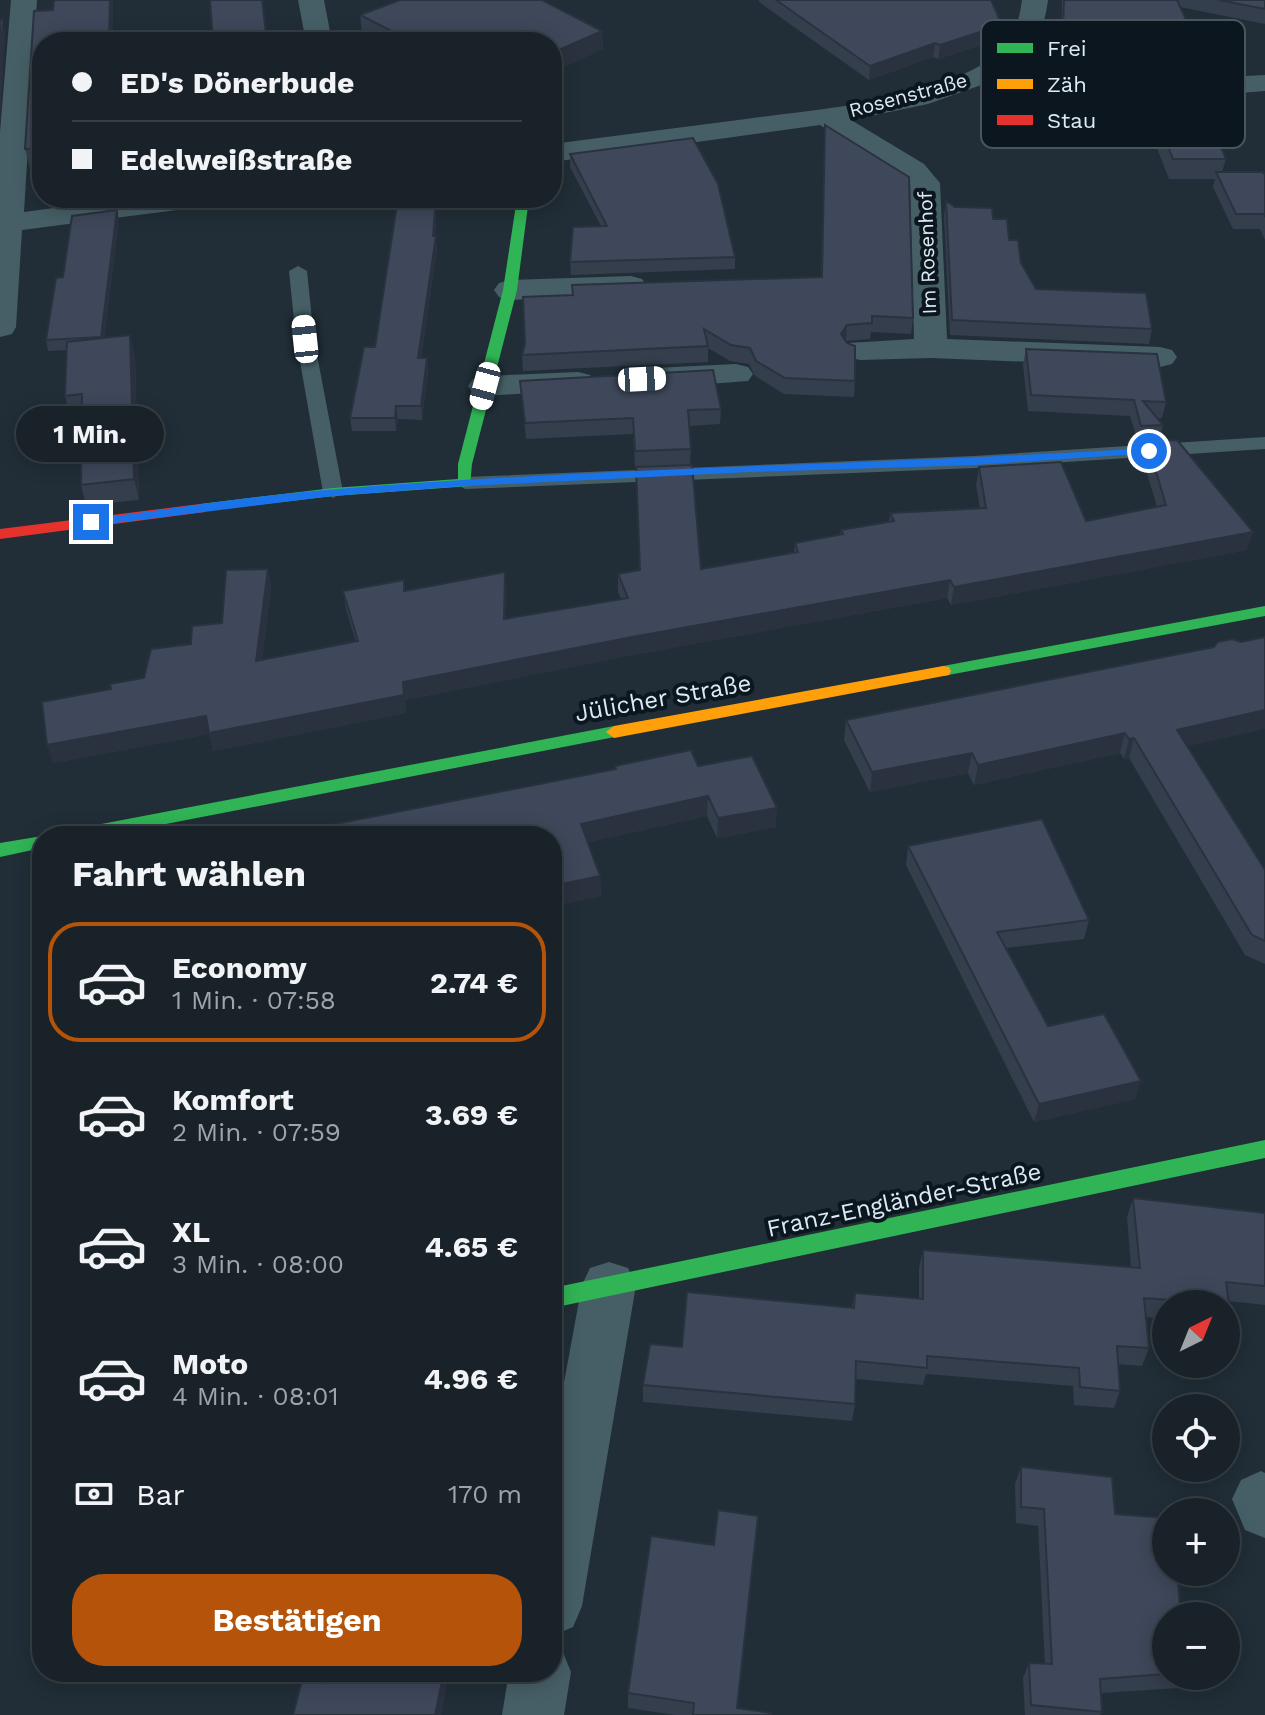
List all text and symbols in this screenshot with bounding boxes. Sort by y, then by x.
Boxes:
legend [981,20,1245,148]
text: Frei [1047,36,1087,61]
text: ED's Dönerbude [120,65,354,100]
street label: Rosenstraße [846,68,970,122]
text: Zäh [1047,72,1087,97]
text: Stau [1047,108,1096,133]
text: Edelweißstraße [120,142,352,177]
street label: Im Rosenhof [913,191,941,315]
car [291,314,319,364]
car [467,360,503,412]
car [617,366,667,392]
callout: 1 Min. [17,406,165,462]
text: 1 Min. [53,419,127,449]
route start [1131,433,1167,469]
route end [73,504,109,540]
street label: Jülicher Straße [573,669,753,727]
text: Fahrt wählen [72,853,306,895]
icon: car [76,946,148,1018]
text: Economy [172,950,307,985]
text: 2.74 € [430,965,518,1000]
text: 1 Min. · 07:58 [172,985,336,1015]
icon: car [76,1078,148,1150]
text: Komfort [172,1082,294,1117]
text: 3.69 € [425,1097,518,1132]
text: 2 Min. · 07:59 [172,1117,341,1147]
street label: Franz-Engländer-Straße [764,1157,1044,1243]
icon: car [76,1210,148,1282]
text: XL [172,1214,210,1249]
text: 4.65 € [425,1229,518,1264]
text: 3 Min. · 08:00 [172,1249,344,1279]
north arrow [1152,1290,1240,1378]
map controls [1152,1290,1240,1690]
icon: car [76,1342,148,1414]
text: Moto [172,1346,248,1381]
text: 4.96 € [423,1361,518,1396]
text: 4 Min. · 08:01 [172,1381,339,1411]
button: locate [1152,1394,1240,1482]
icon: cash [72,1472,116,1516]
text: Bar [136,1477,185,1512]
text: 170 m [448,1479,522,1509]
button: + [1152,1498,1240,1586]
button: Bestätigen [72,1574,522,1666]
button: − [1152,1602,1240,1690]

